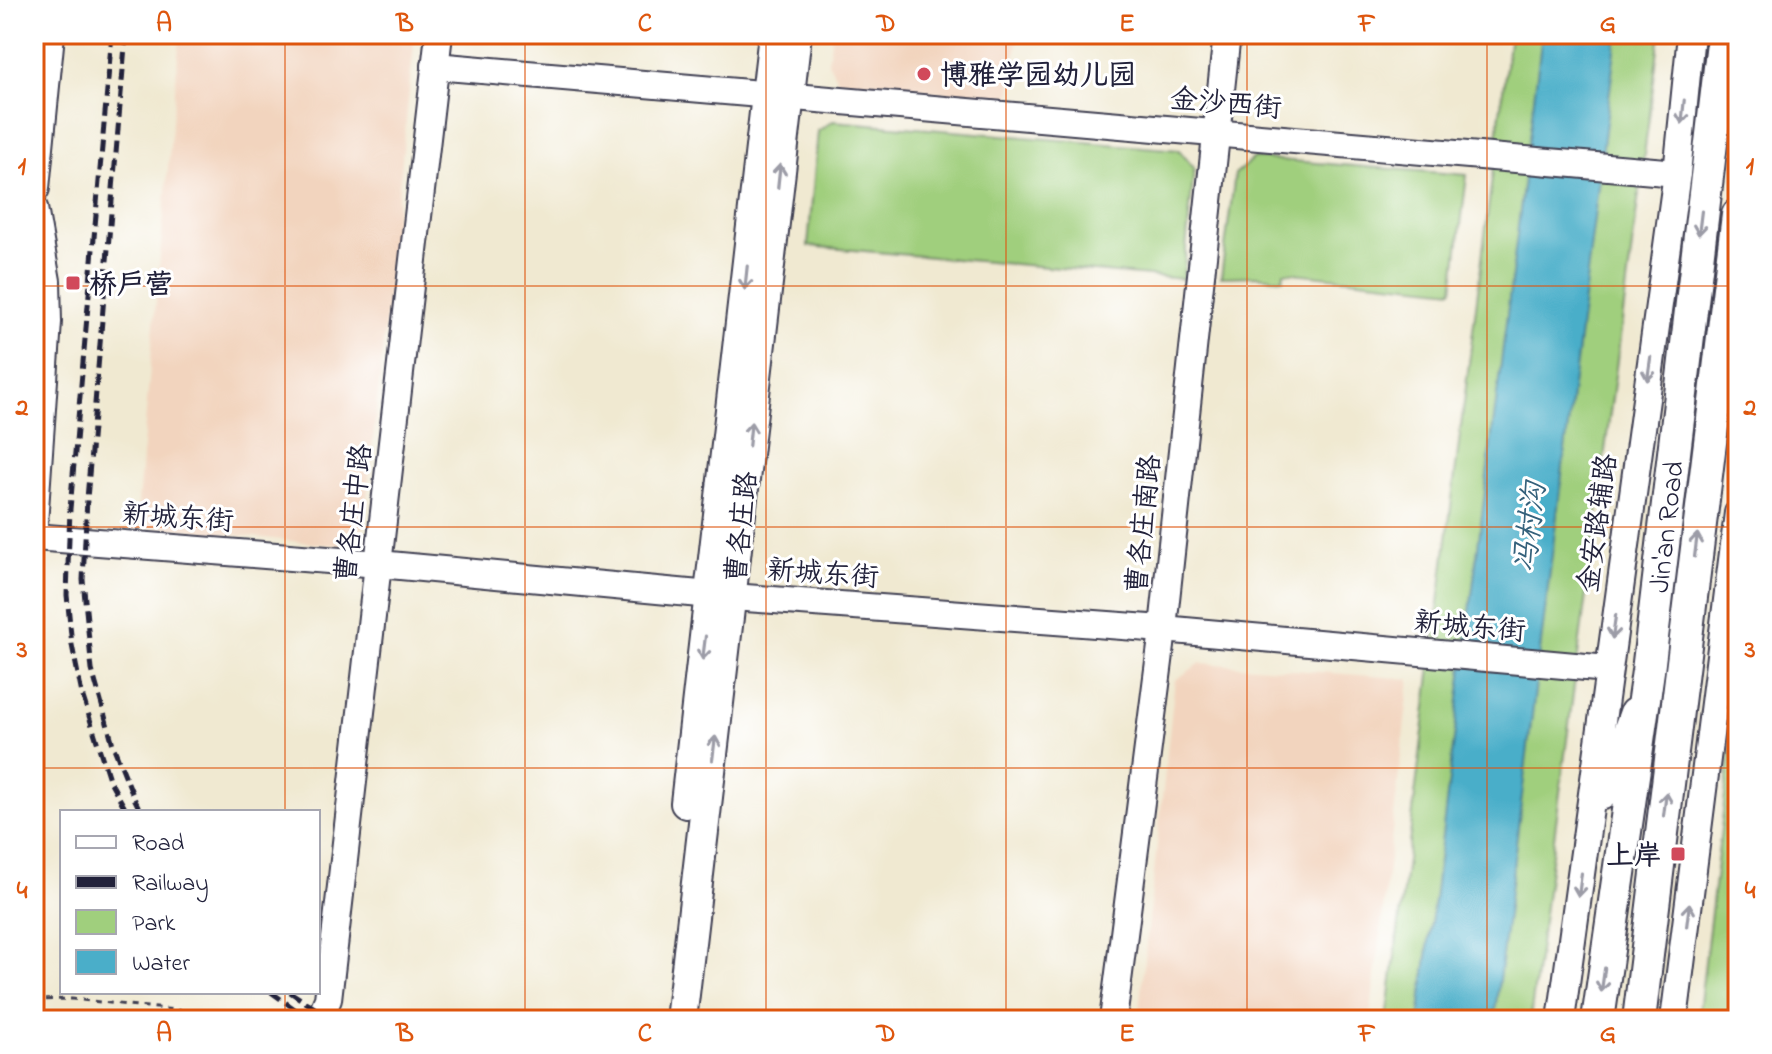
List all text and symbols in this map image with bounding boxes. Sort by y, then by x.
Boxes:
text: A [156,6,172,44]
text: B [395,6,414,44]
text: C [638,6,652,44]
text: D [875,6,896,44]
text: E [1119,6,1135,44]
text: F [1357,6,1376,44]
text: G [1600,6,1616,44]
place label: 博雅学园幼儿园 [940,57,1136,98]
marker: 博雅学园幼儿园 [915,65,933,83]
street label: 金沙西街 [1168,80,1283,131]
one-way arrow [1676,98,1691,124]
text: 1 [18,149,27,187]
text: 1 [1746,149,1755,187]
one-way arrow [772,163,787,190]
one-way arrow [1692,209,1707,235]
one-way arrow [739,265,754,291]
place label: 桥户营 [89,266,173,307]
marker: 桥户营 [64,274,82,292]
one-way arrow [1641,356,1656,381]
text: 2 [15,390,29,428]
text: 2 [1743,390,1757,428]
one-way arrow [743,421,758,448]
street label: 曹各庄中路 [327,441,384,585]
street label: 金安路辅路 [1569,451,1630,596]
street label: 曹各庄南路 [1118,453,1173,596]
street label: Jin'an Road [1641,459,1697,595]
street label: 曹各庄路 [717,470,770,585]
water label: 冯村沟 [1505,477,1560,575]
street label: 新城东街 [120,495,235,544]
one-way arrow [1689,533,1704,559]
street label: 新城东街 [765,551,880,600]
street label: 新城东街 [1412,603,1527,654]
one-way arrow [1606,614,1621,639]
text: 3 [16,632,28,670]
text: 3 [1744,632,1756,670]
one-way arrow [696,635,711,660]
one-way arrow [706,735,721,762]
one-way arrow [1657,791,1672,817]
legend [60,810,320,994]
text: Road [132,827,185,862]
place label: 上岸 [1606,837,1662,878]
marker: 上岸 [1669,845,1687,863]
text: Railway [132,867,209,903]
one-way arrow [1572,872,1587,897]
text: 4 [17,873,28,911]
text: 4 [1745,873,1756,911]
one-way arrow [1681,903,1696,928]
text: Park [132,907,176,942]
text: Water [132,947,190,982]
one-way arrow [1595,967,1610,992]
text: A [156,1016,172,1054]
text: B [395,1016,414,1054]
text: C [638,1016,652,1054]
text: D [875,1016,896,1054]
text: E [1119,1016,1135,1054]
text: F [1357,1016,1376,1054]
text: G [1600,1016,1616,1054]

